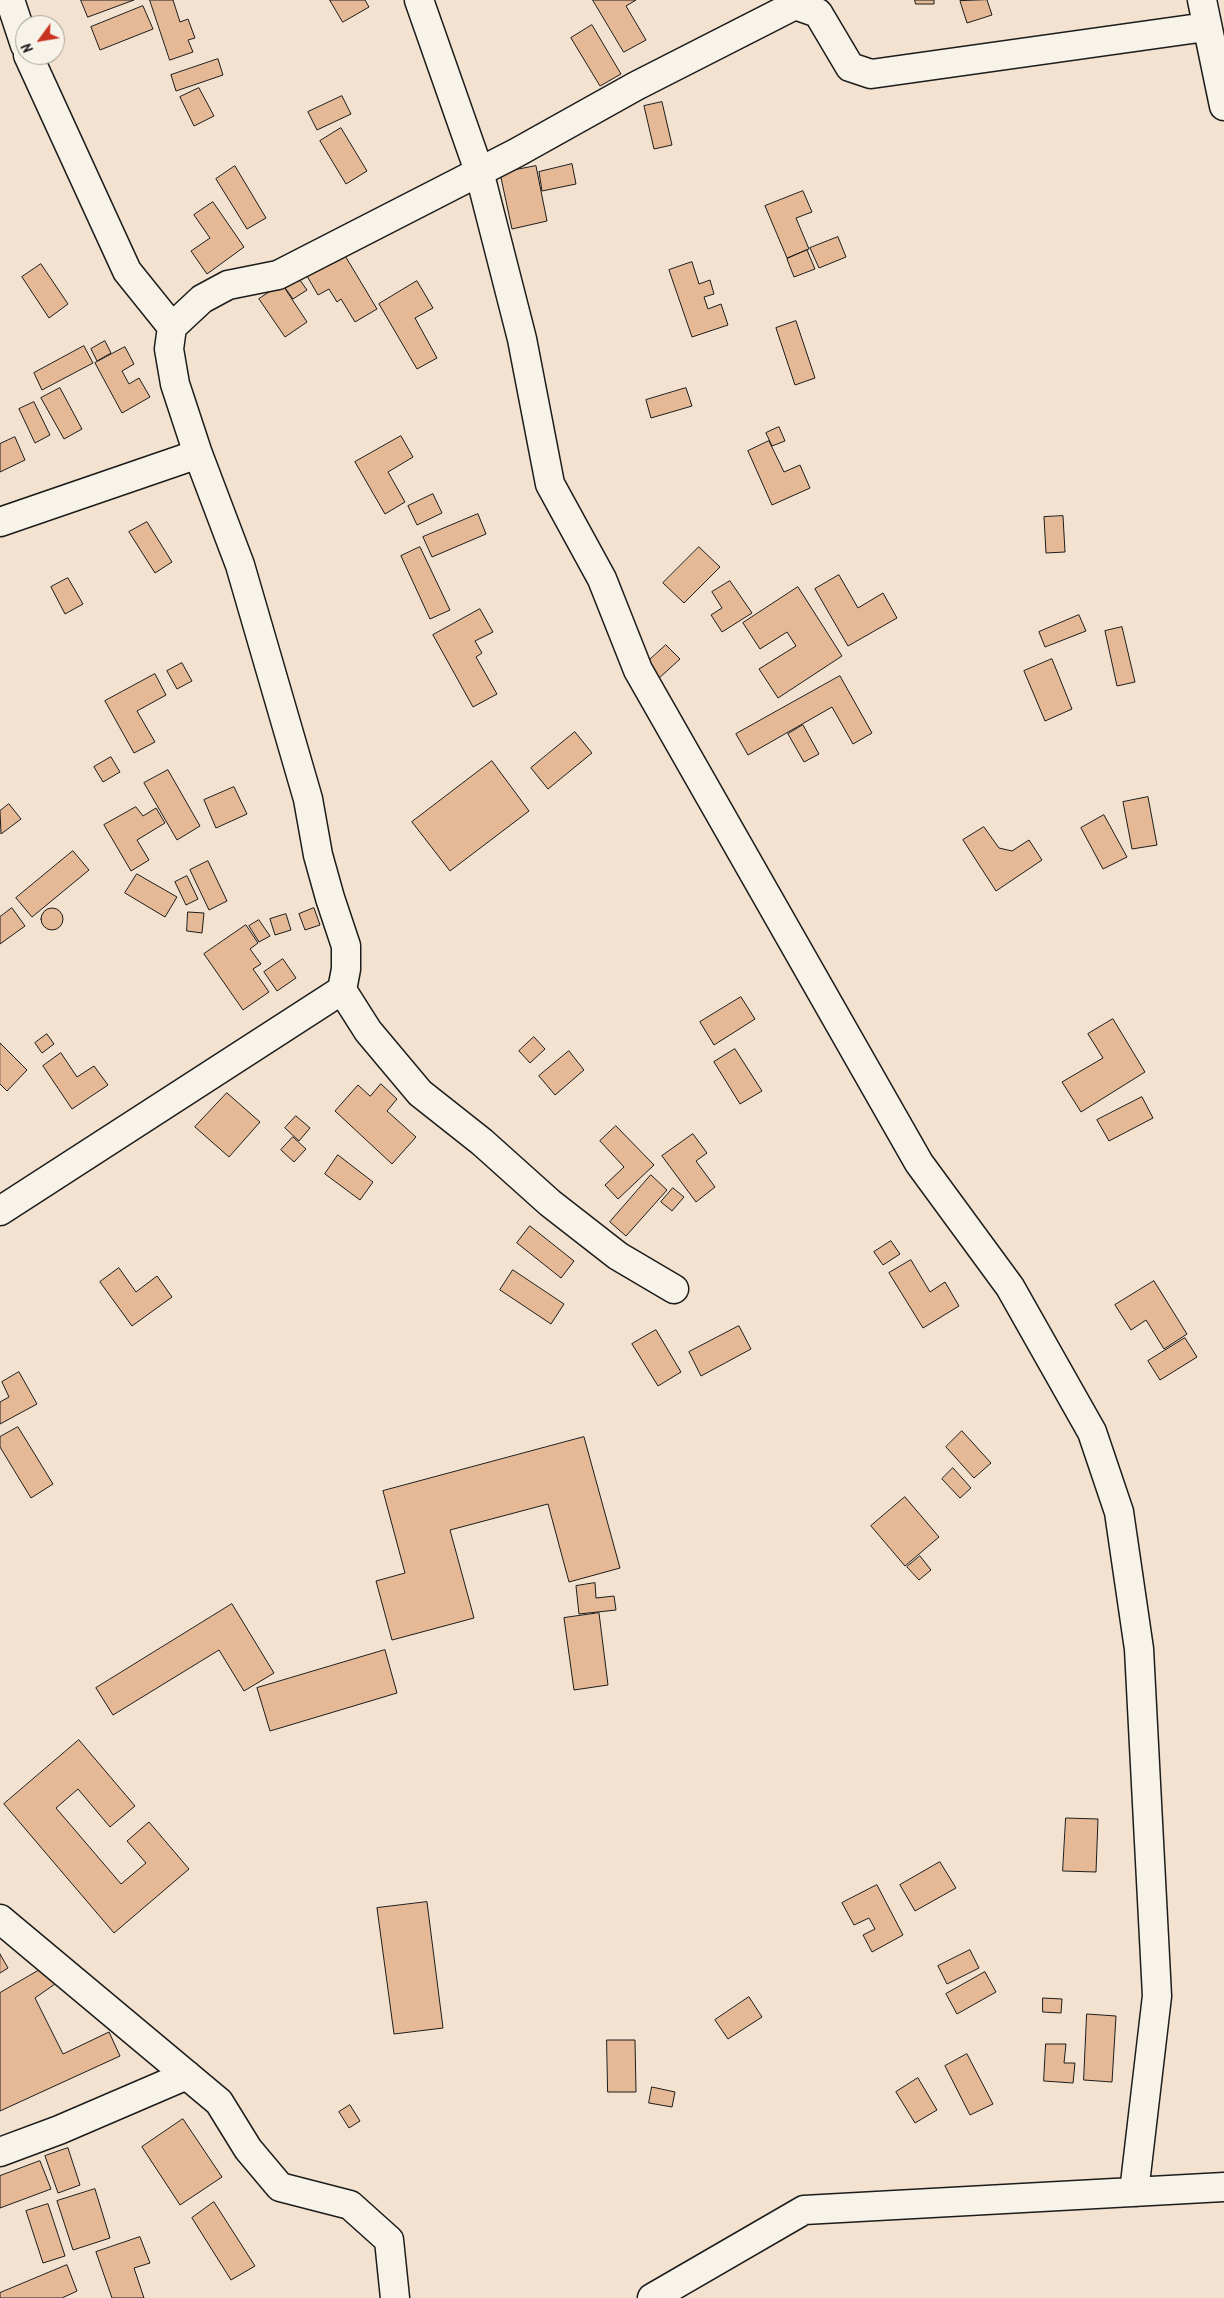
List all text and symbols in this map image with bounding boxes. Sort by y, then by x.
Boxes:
north arrow [15,15,65,65]
text: N [16,38,40,57]

